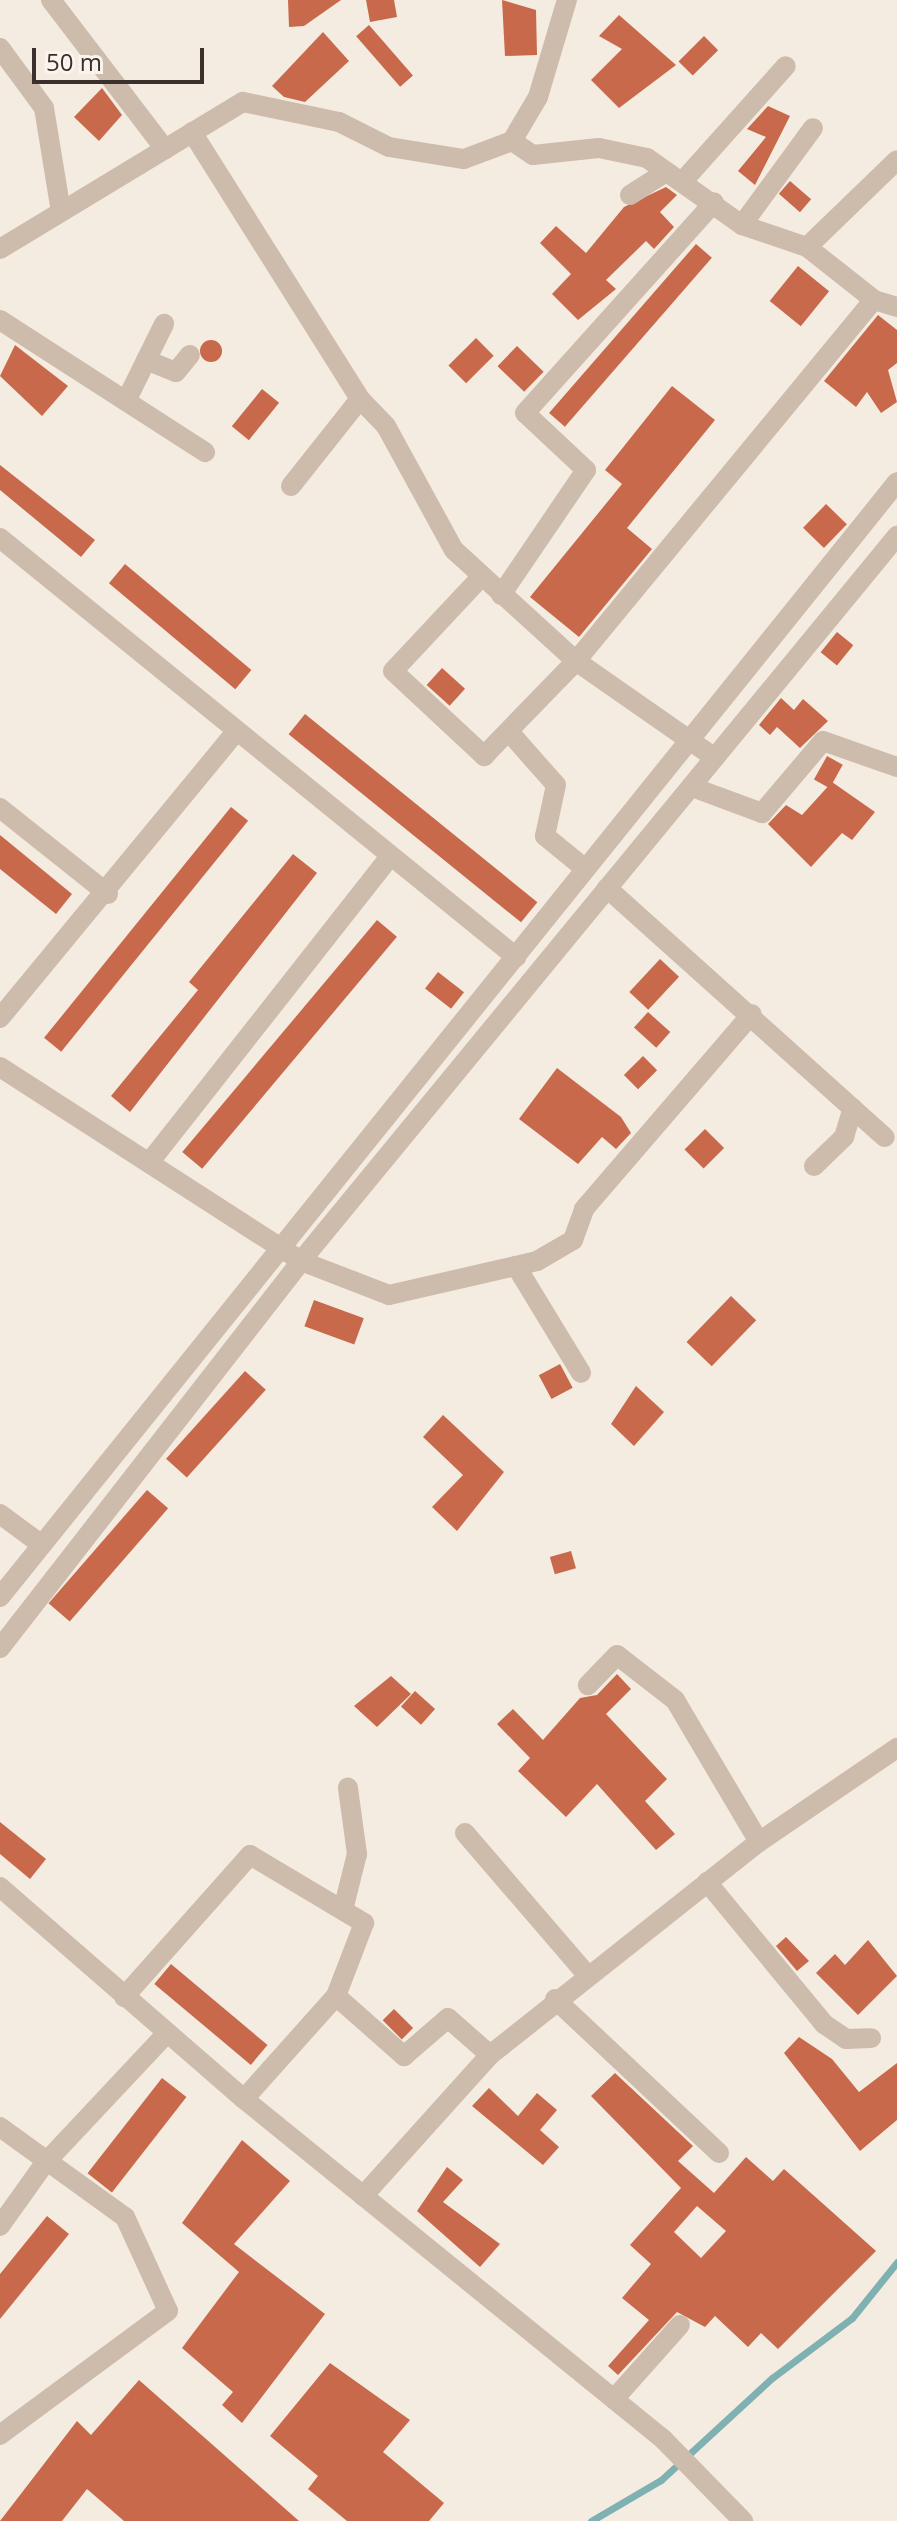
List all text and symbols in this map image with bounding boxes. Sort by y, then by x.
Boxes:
scale bar [36,32,208,82]
text: 50 m [46,45,102,78]

